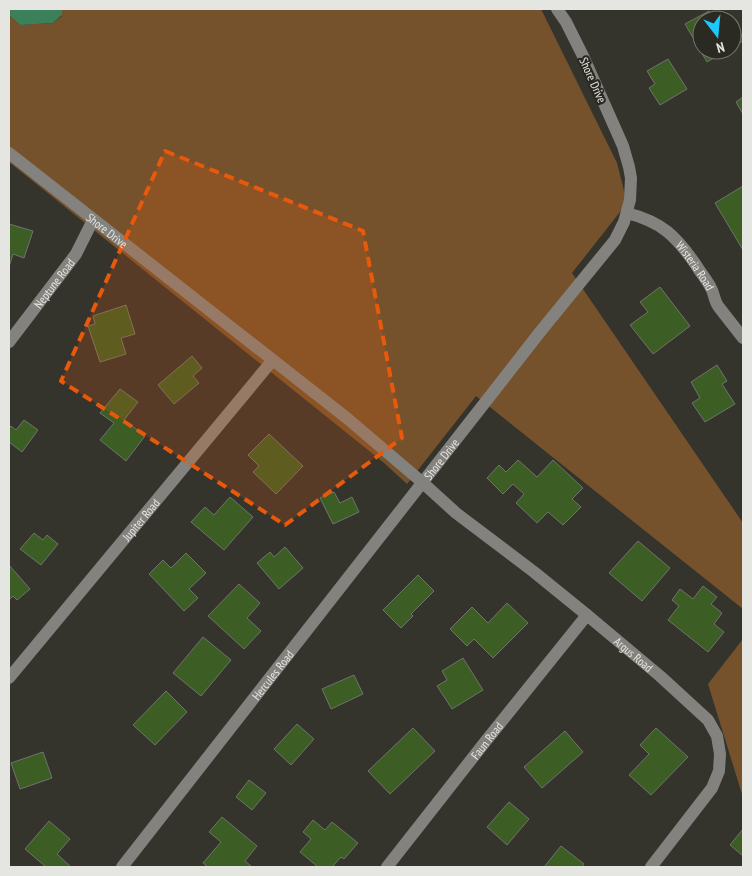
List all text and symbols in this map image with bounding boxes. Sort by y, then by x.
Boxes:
north arrow [692,10,742,60]
text: N [714,38,727,57]
street label: Shore Drive [576,55,610,105]
street label: Shore Drive [84,209,131,251]
street label: Wisteria Road [673,238,718,292]
street label: Neptune Road [30,255,78,311]
street label: Shore Drive [420,435,462,482]
street label: Jupiter Road [118,495,162,544]
street label: Argus Road [611,633,656,675]
street label: Hercules Road [248,647,296,703]
street label: Faun Road [467,719,506,762]

